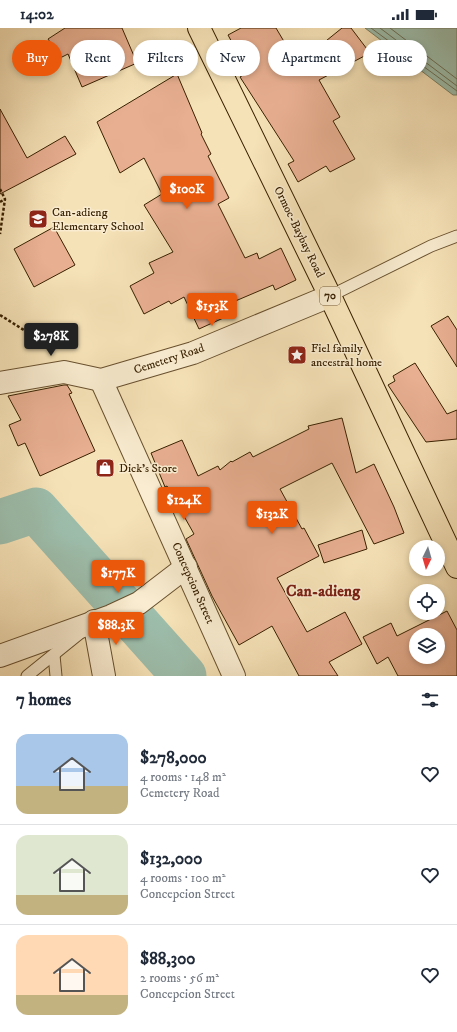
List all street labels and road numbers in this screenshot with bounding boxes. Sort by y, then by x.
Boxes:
street label: Ormoc-Baybay Road [270,184,328,280]
road number: 70 [320,287,340,305]
street label: Cemetery Road [132,341,206,377]
street label: Concepcion Street [168,540,218,626]

